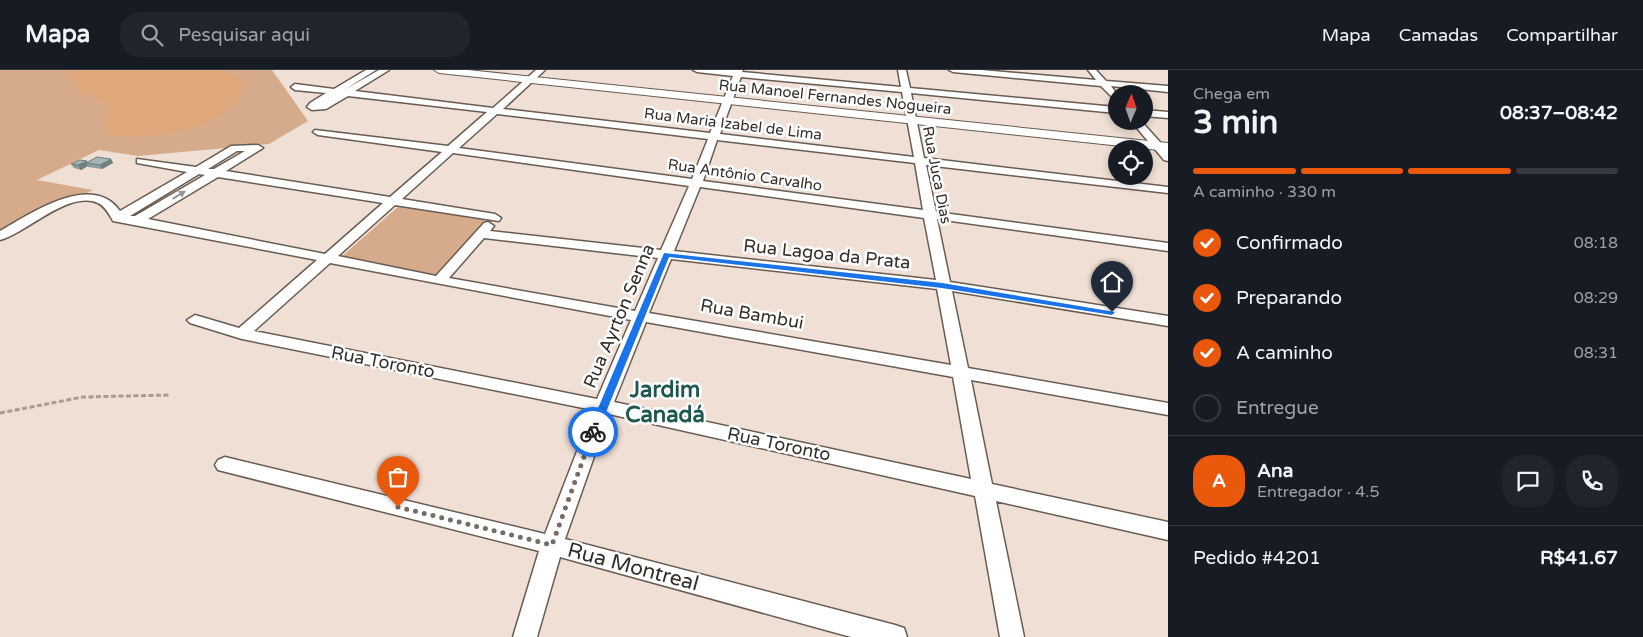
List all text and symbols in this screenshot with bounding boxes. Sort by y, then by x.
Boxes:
search box [120,12,470,57]
text: Mapa [25,20,90,49]
icon: search [138,21,166,49]
text: Pesquisar aqui [178,24,310,46]
text: Mapa [1322,24,1371,46]
text: Camadas [1399,24,1478,46]
text: Compartilhar [1506,24,1618,46]
street label: Rua Manoel Fernandes Nogueira [718,76,952,118]
text: Chega em [1193,84,1270,104]
north arrow [1108,85,1152,130]
map controls [1108,85,1153,185]
text: 08:37–08:42 [1500,102,1618,124]
street label: Rua Maria Izabel de Lima [643,104,823,144]
text: 3 min [1193,104,1278,142]
street label: Rua Juca Dias [919,125,955,225]
button: locate [1108,140,1153,185]
street label: Rua Antônio Carvalho [667,155,823,195]
text: A caminho · 330 m [1193,182,1336,202]
one-way arrow [172,190,185,199]
icon: check [1193,229,1221,257]
text: Confirmado [1236,232,1343,254]
text: 08:18 [1574,233,1618,253]
street label: Rua Lagoa da Prata [742,234,912,274]
street label: Rua Ayrton Senna [579,241,659,391]
pin [1091,261,1133,312]
icon: home [1098,268,1126,296]
icon: check [1193,284,1221,312]
text: Preparando [1236,287,1342,309]
text: 08:29 [1574,288,1618,308]
street label: Rua Bambui [699,294,805,334]
icon: check [1193,339,1221,367]
street label: Rua Toronto [329,341,437,383]
text: A caminho [1236,342,1333,364]
text: 08:31 [1574,343,1618,363]
district label: Jardim Canadá [625,377,705,428]
text: Entregue [1236,397,1319,419]
courier [568,407,618,457]
icon: bike [579,418,607,446]
street label: Rua Toronto [725,422,833,466]
button: chat [1502,455,1554,507]
button: phone [1566,455,1618,507]
pin [377,456,419,507]
text: Ana [1257,460,1293,482]
icon: bag [384,463,412,491]
text: A [1212,470,1226,492]
text: Entregador · 4.5 [1257,482,1379,502]
street label: Rua Montreal [565,537,701,597]
text: Pedido #4201 [1193,547,1321,569]
text: R$41.67 [1540,547,1618,569]

